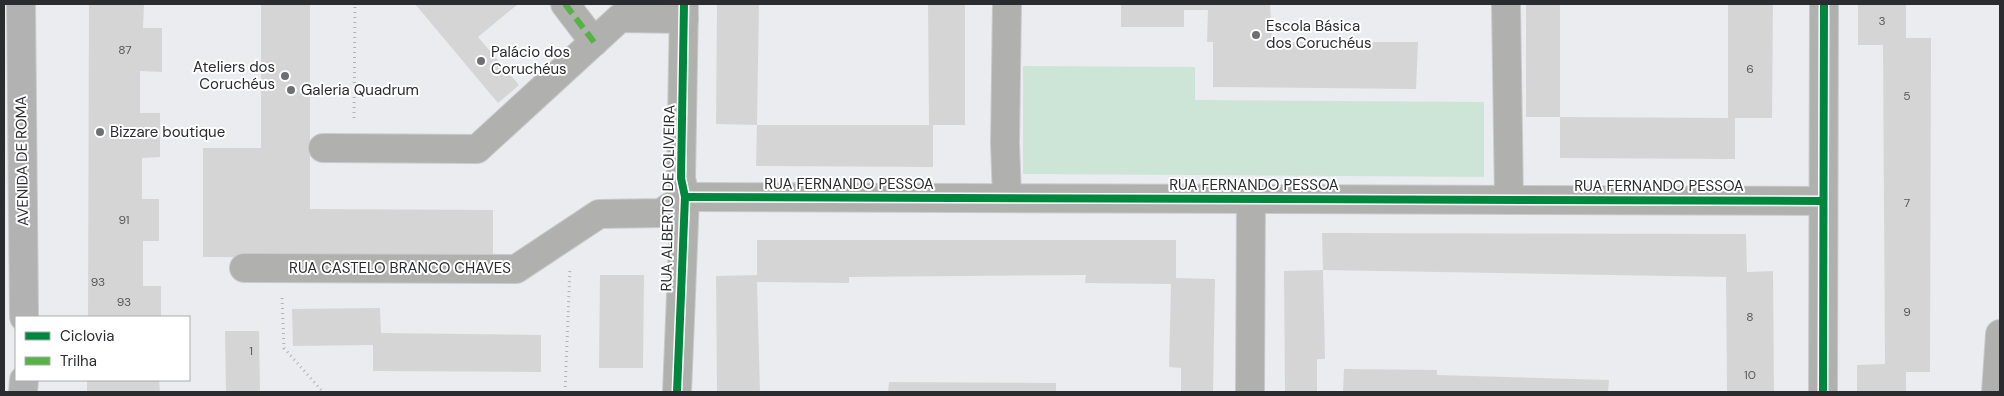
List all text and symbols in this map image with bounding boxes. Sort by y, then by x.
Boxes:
house number: 3 [1878,13,1886,29]
place label: Escola Básica dos Coruchéus [1266,16,1371,53]
marker: Escola Básica dos Coruchéus [1250,29,1262,41]
house number: 87 [118,42,132,58]
place label: Palácio dos Coruchéus [491,42,570,79]
marker: Palácio dos Coruchéus [475,55,487,67]
place label: Ateliers dos Coruchéus [193,57,275,94]
house number: 6 [1746,61,1754,77]
marker: Ateliers dos Coruchéus [279,70,291,82]
place label: Galeria Quadrum [301,80,419,100]
marker: Galeria Quadrum [285,84,297,96]
house number: 5 [1903,88,1911,104]
street label: AVENIDA DE ROMA [11,96,33,226]
street label: RUA ALBERTO DE OLIVEIRA [656,104,680,292]
place label: Bizzare boutique [110,122,225,142]
marker: Bizzare boutique [94,126,106,138]
street label: RUA FERNANDO PESSOA [764,174,934,194]
street label: RUA FERNANDO PESSOA [1169,175,1339,195]
street label: RUA FERNANDO PESSOA [1574,176,1744,196]
house number: 7 [1904,195,1910,211]
house number: 91 [118,212,130,228]
street label: RUA CASTELO BRANCO CHAVES [289,258,511,278]
house number: 93 [91,274,105,290]
house number: 93 [117,294,131,310]
house number: 9 [1903,304,1911,320]
house number: 8 [1746,309,1754,325]
legend [15,316,190,381]
text: Ciclovia [60,326,114,346]
house number: 1 [249,343,253,359]
text: Trilha [60,351,97,371]
house number: 10 [1744,367,1756,383]

